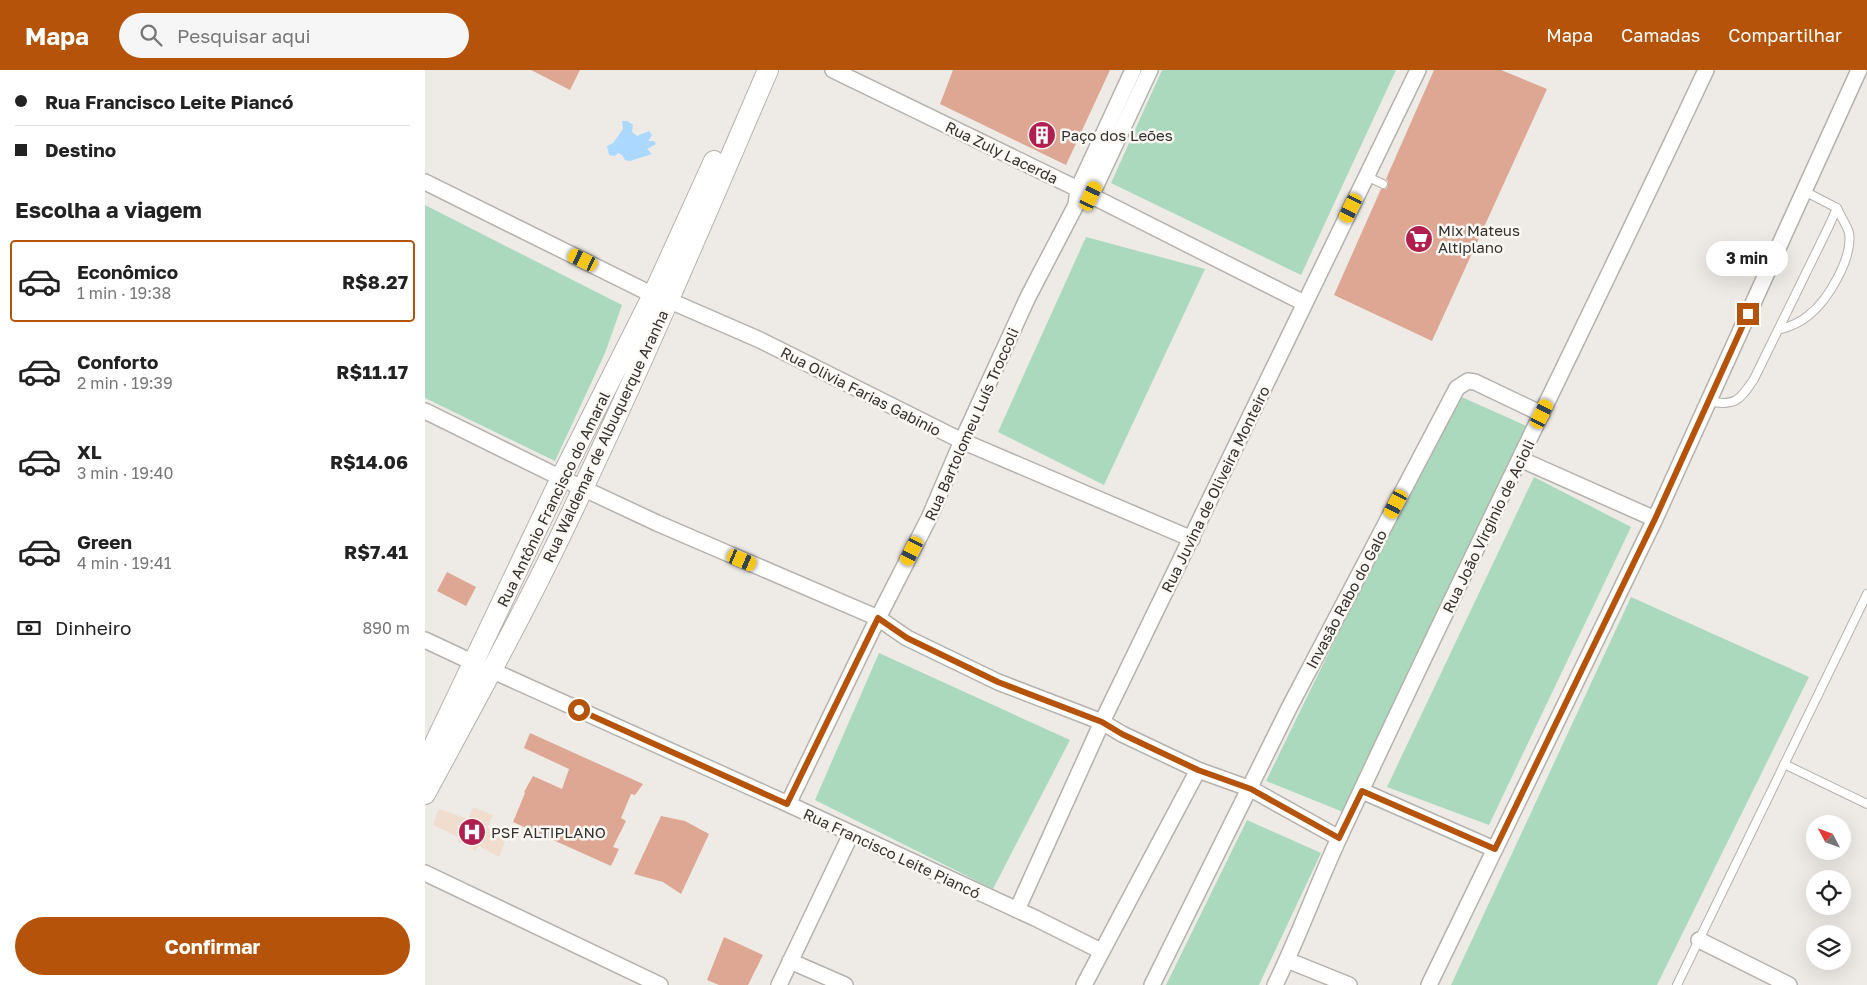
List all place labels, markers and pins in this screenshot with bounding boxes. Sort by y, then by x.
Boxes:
building icon: Paço dos Leões [1027,120,1057,150]
place label: Paço dos Leões [1061,126,1173,144]
place label: Mix Mateus Altiplano [1438,221,1520,256]
supermarket icon: Mix Mateus Altiplano [1404,224,1434,254]
hospital icon: PSF ALTIPLANO [457,817,487,847]
place label: PSF ALTIPLANO [491,823,606,841]

